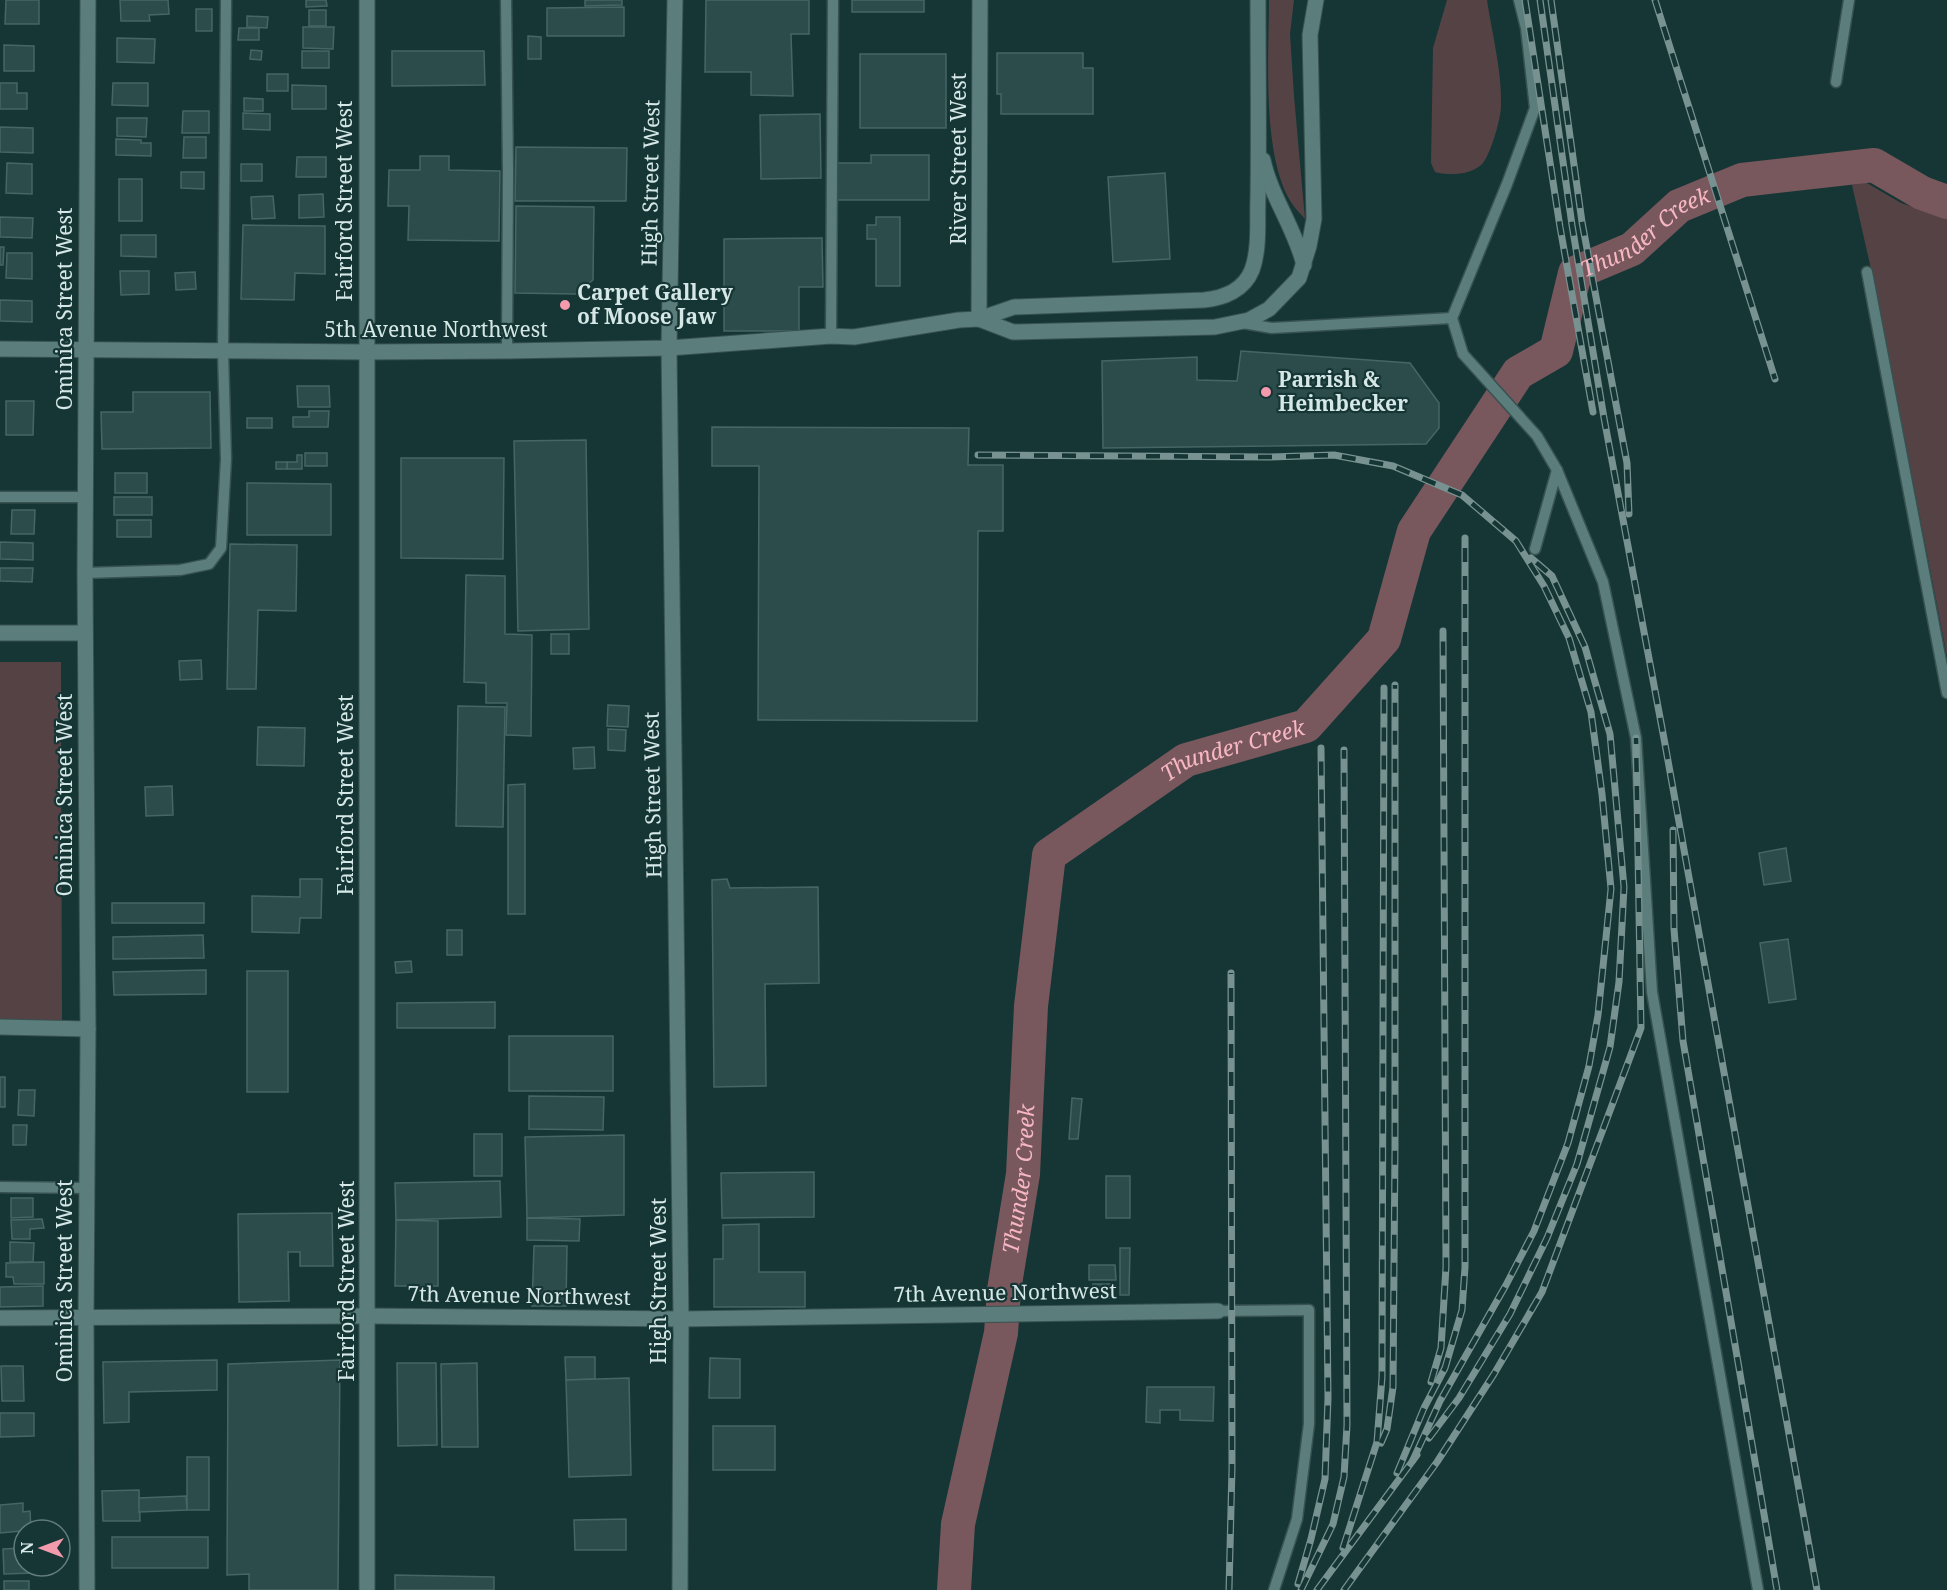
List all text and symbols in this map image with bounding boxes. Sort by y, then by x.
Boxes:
street label: River Street West [944,73,972,245]
street label: High Street West [635,100,665,266]
street label: Fairford Street West [330,101,358,301]
water label: Thunder Creek [1575,178,1715,283]
street label: Ominica Street West [50,208,78,410]
place label: Carpet Gallery of Moose Jaw [577,278,734,330]
marker: Carpet Gallery of Moose Jaw [558,298,572,312]
street label: 5th Avenue Northwest [324,315,548,343]
place label: Parrish & Heimbecker [1278,365,1408,417]
marker: Parrish & Heimbecker [1259,385,1273,399]
street label: Ominica Street West [50,694,78,896]
street label: Fairford Street West [331,695,359,895]
water label: Thunder Creek [1154,711,1309,787]
street label: High Street West [637,712,667,878]
water label: Thunder Creek [994,1102,1040,1256]
street label: Ominica Street West [50,1180,78,1382]
street label: Fairford Street West [332,1181,360,1381]
street label: High Street West [644,1198,672,1364]
street label: 7th Avenue Northwest [893,1276,1117,1308]
street label: 7th Avenue Northwest [407,1279,631,1311]
north arrow [12,1518,72,1578]
text: N [16,1541,38,1554]

